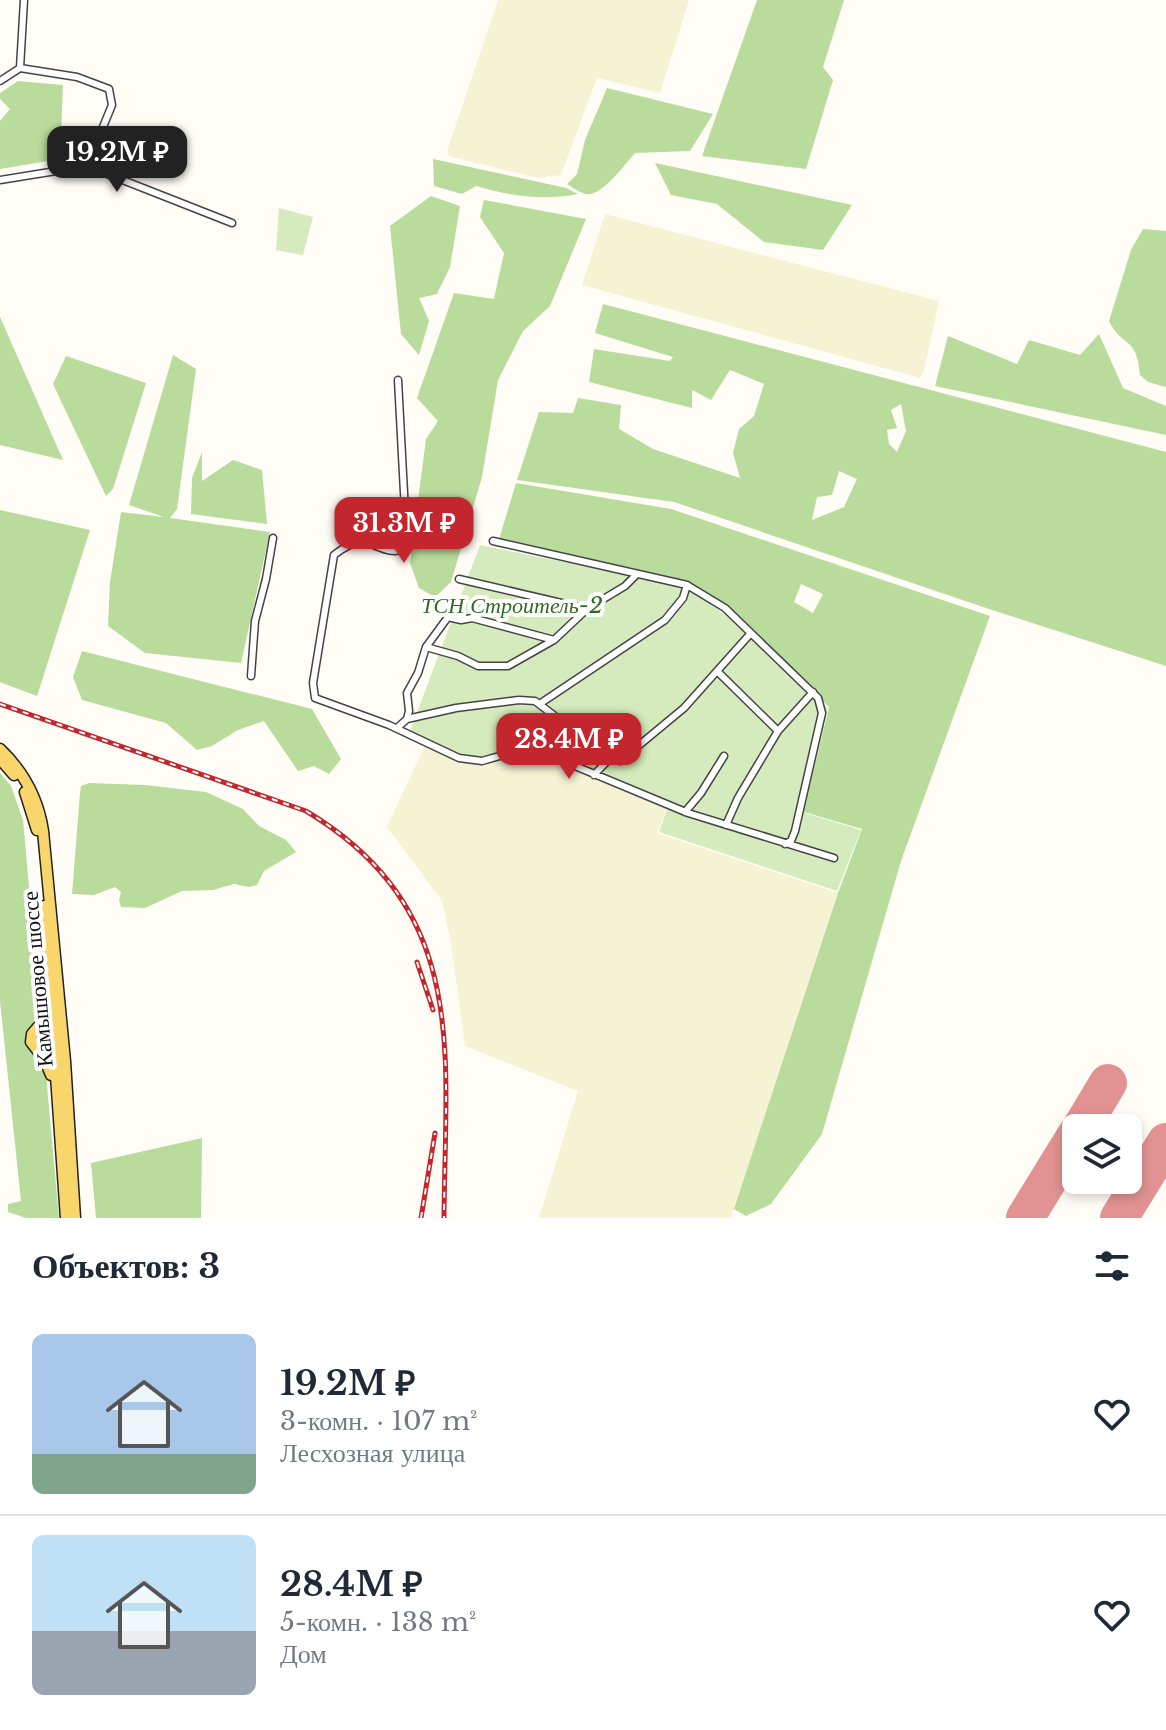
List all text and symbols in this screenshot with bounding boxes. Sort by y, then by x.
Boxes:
pin: 19.2M ₽ [43,126,191,194]
text: 19.2M ₽ [65,136,169,168]
pin: 31.3M ₽ [330,497,478,565]
text: 31.3M ₽ [352,507,456,539]
park label: ТСН Строитель-2 [421,592,603,619]
pin: 28.4M ₽ [495,713,643,781]
text: 28.4M ₽ [514,723,624,755]
street label: Камышовое шоссе [16,890,59,1068]
map controls [1062,1114,1142,1194]
button: layers [1062,1114,1142,1194]
icon: filters [1090,1244,1134,1288]
text: Объектов: 3 [32,1245,220,1287]
text: 19.2M ₽ [280,1362,416,1404]
icon: home [96,1366,192,1462]
icon: heart [1090,1392,1134,1436]
text: 3-комн. · 107 m² [280,1405,477,1437]
text: Лесхозная улица [280,1437,465,1469]
text: 28.4M ₽ [280,1563,423,1605]
icon: home [96,1567,192,1663]
icon: heart [1090,1593,1134,1637]
text: 5-комн. · 138 m² [280,1606,476,1638]
text: Дом [280,1638,327,1670]

